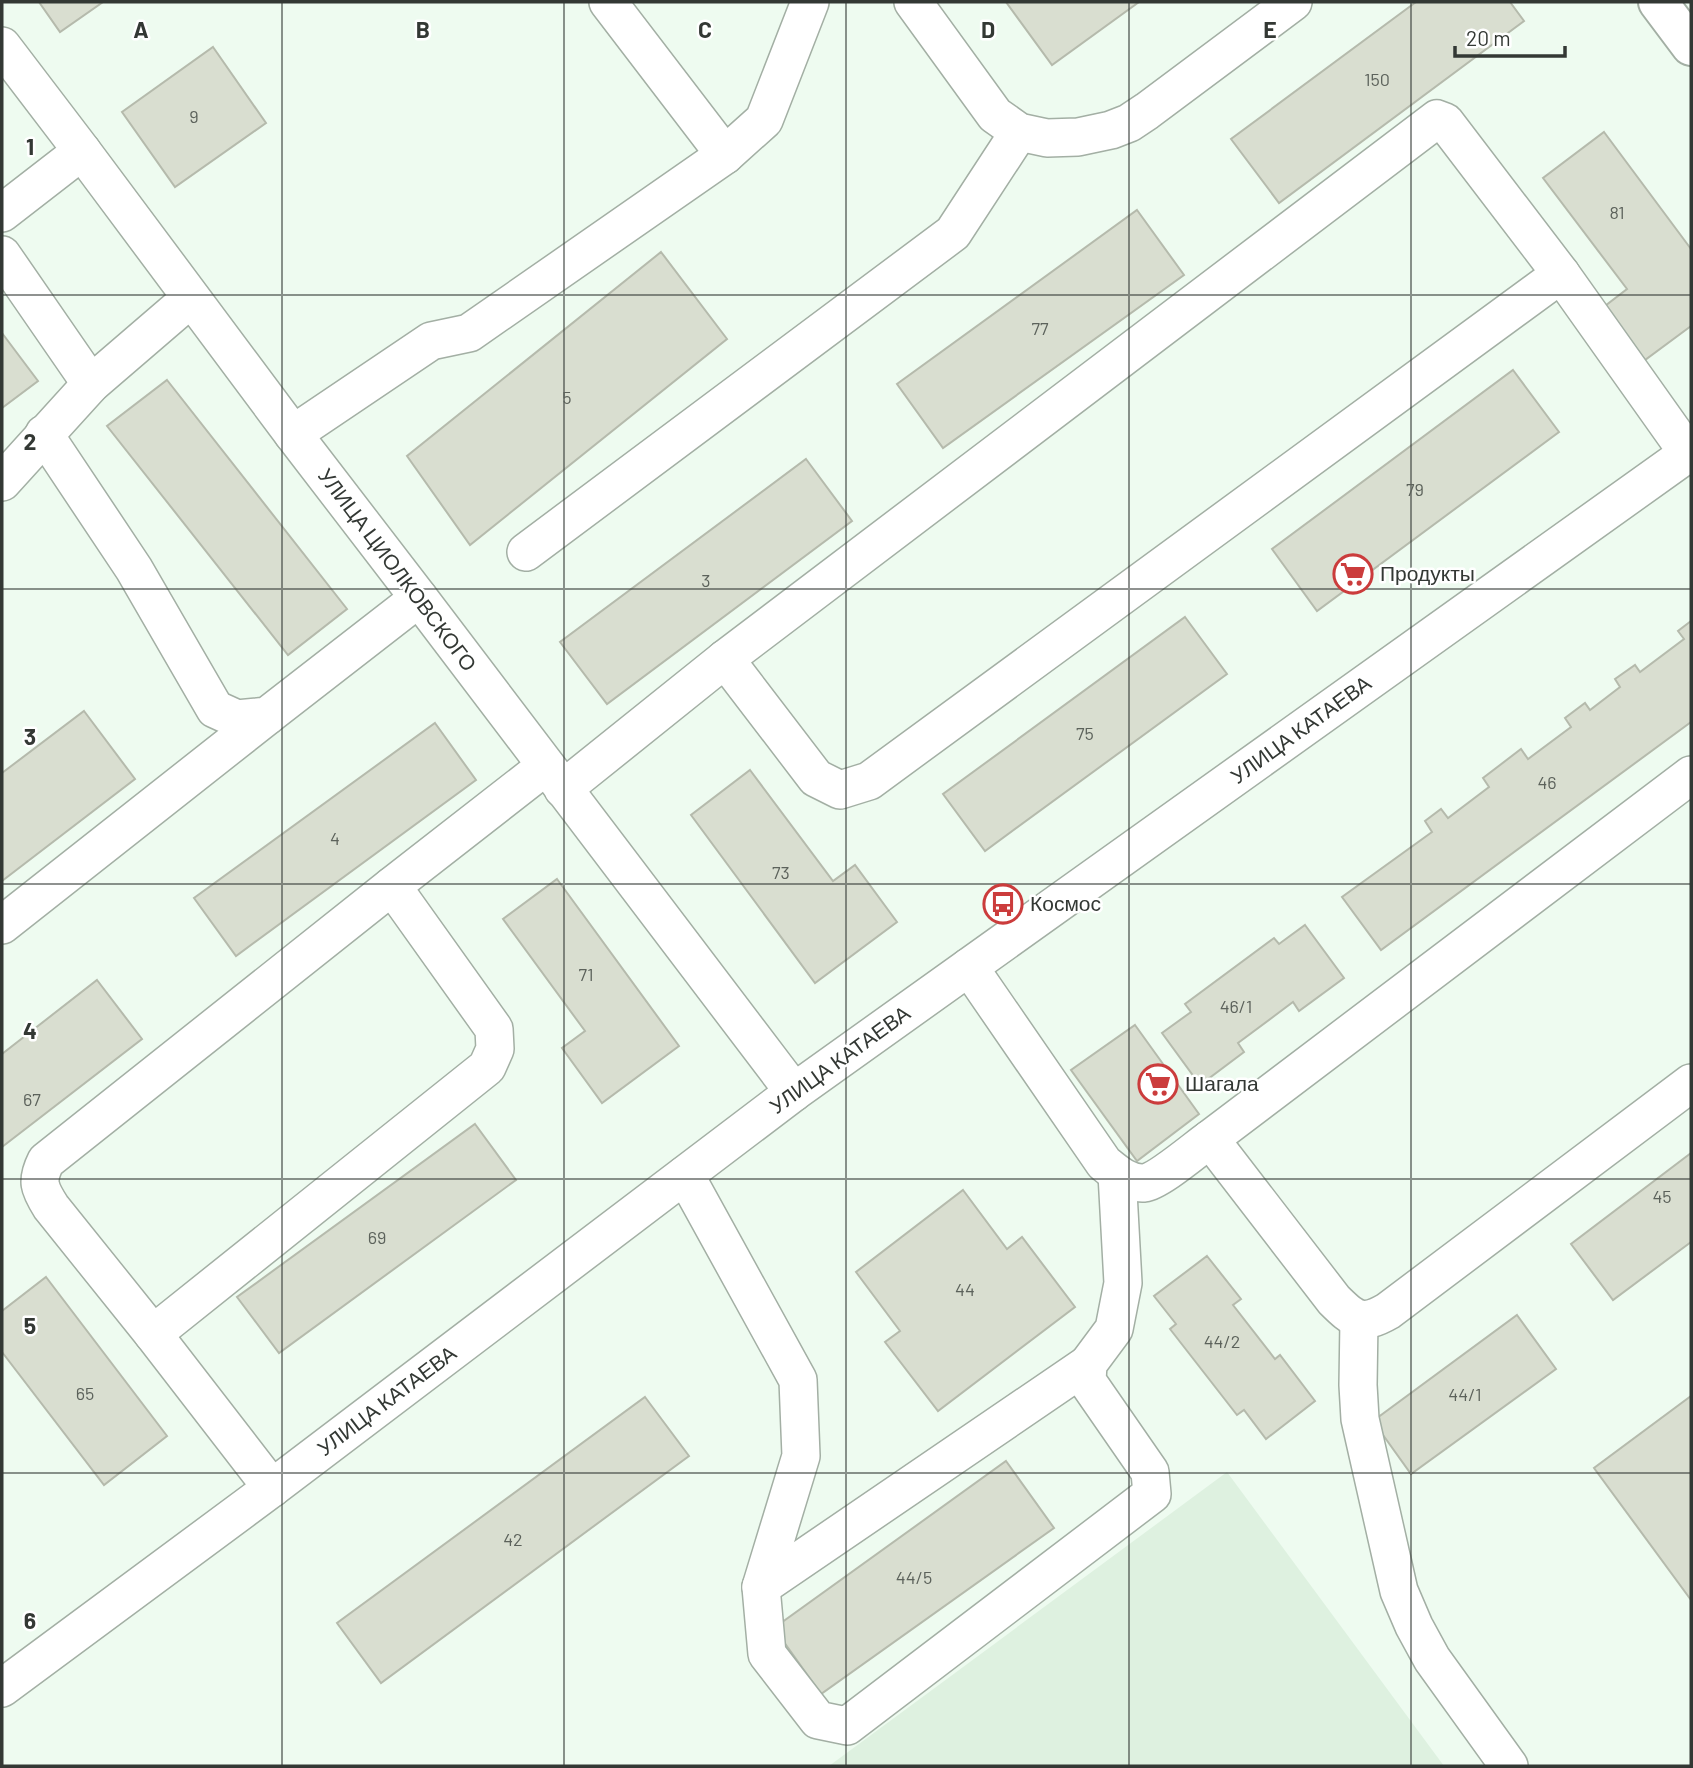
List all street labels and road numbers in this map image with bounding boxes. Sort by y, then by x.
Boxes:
street label: УЛИЦА ЦИОЛКОВСКОГО [314,463,483,675]
street label: УЛИЦА КАТАЕВА [1225,669,1375,788]
street label: УЛИЦА КАТАЕВА [764,999,914,1118]
street label: УЛИЦА КАТАЕВА [312,1339,460,1460]

